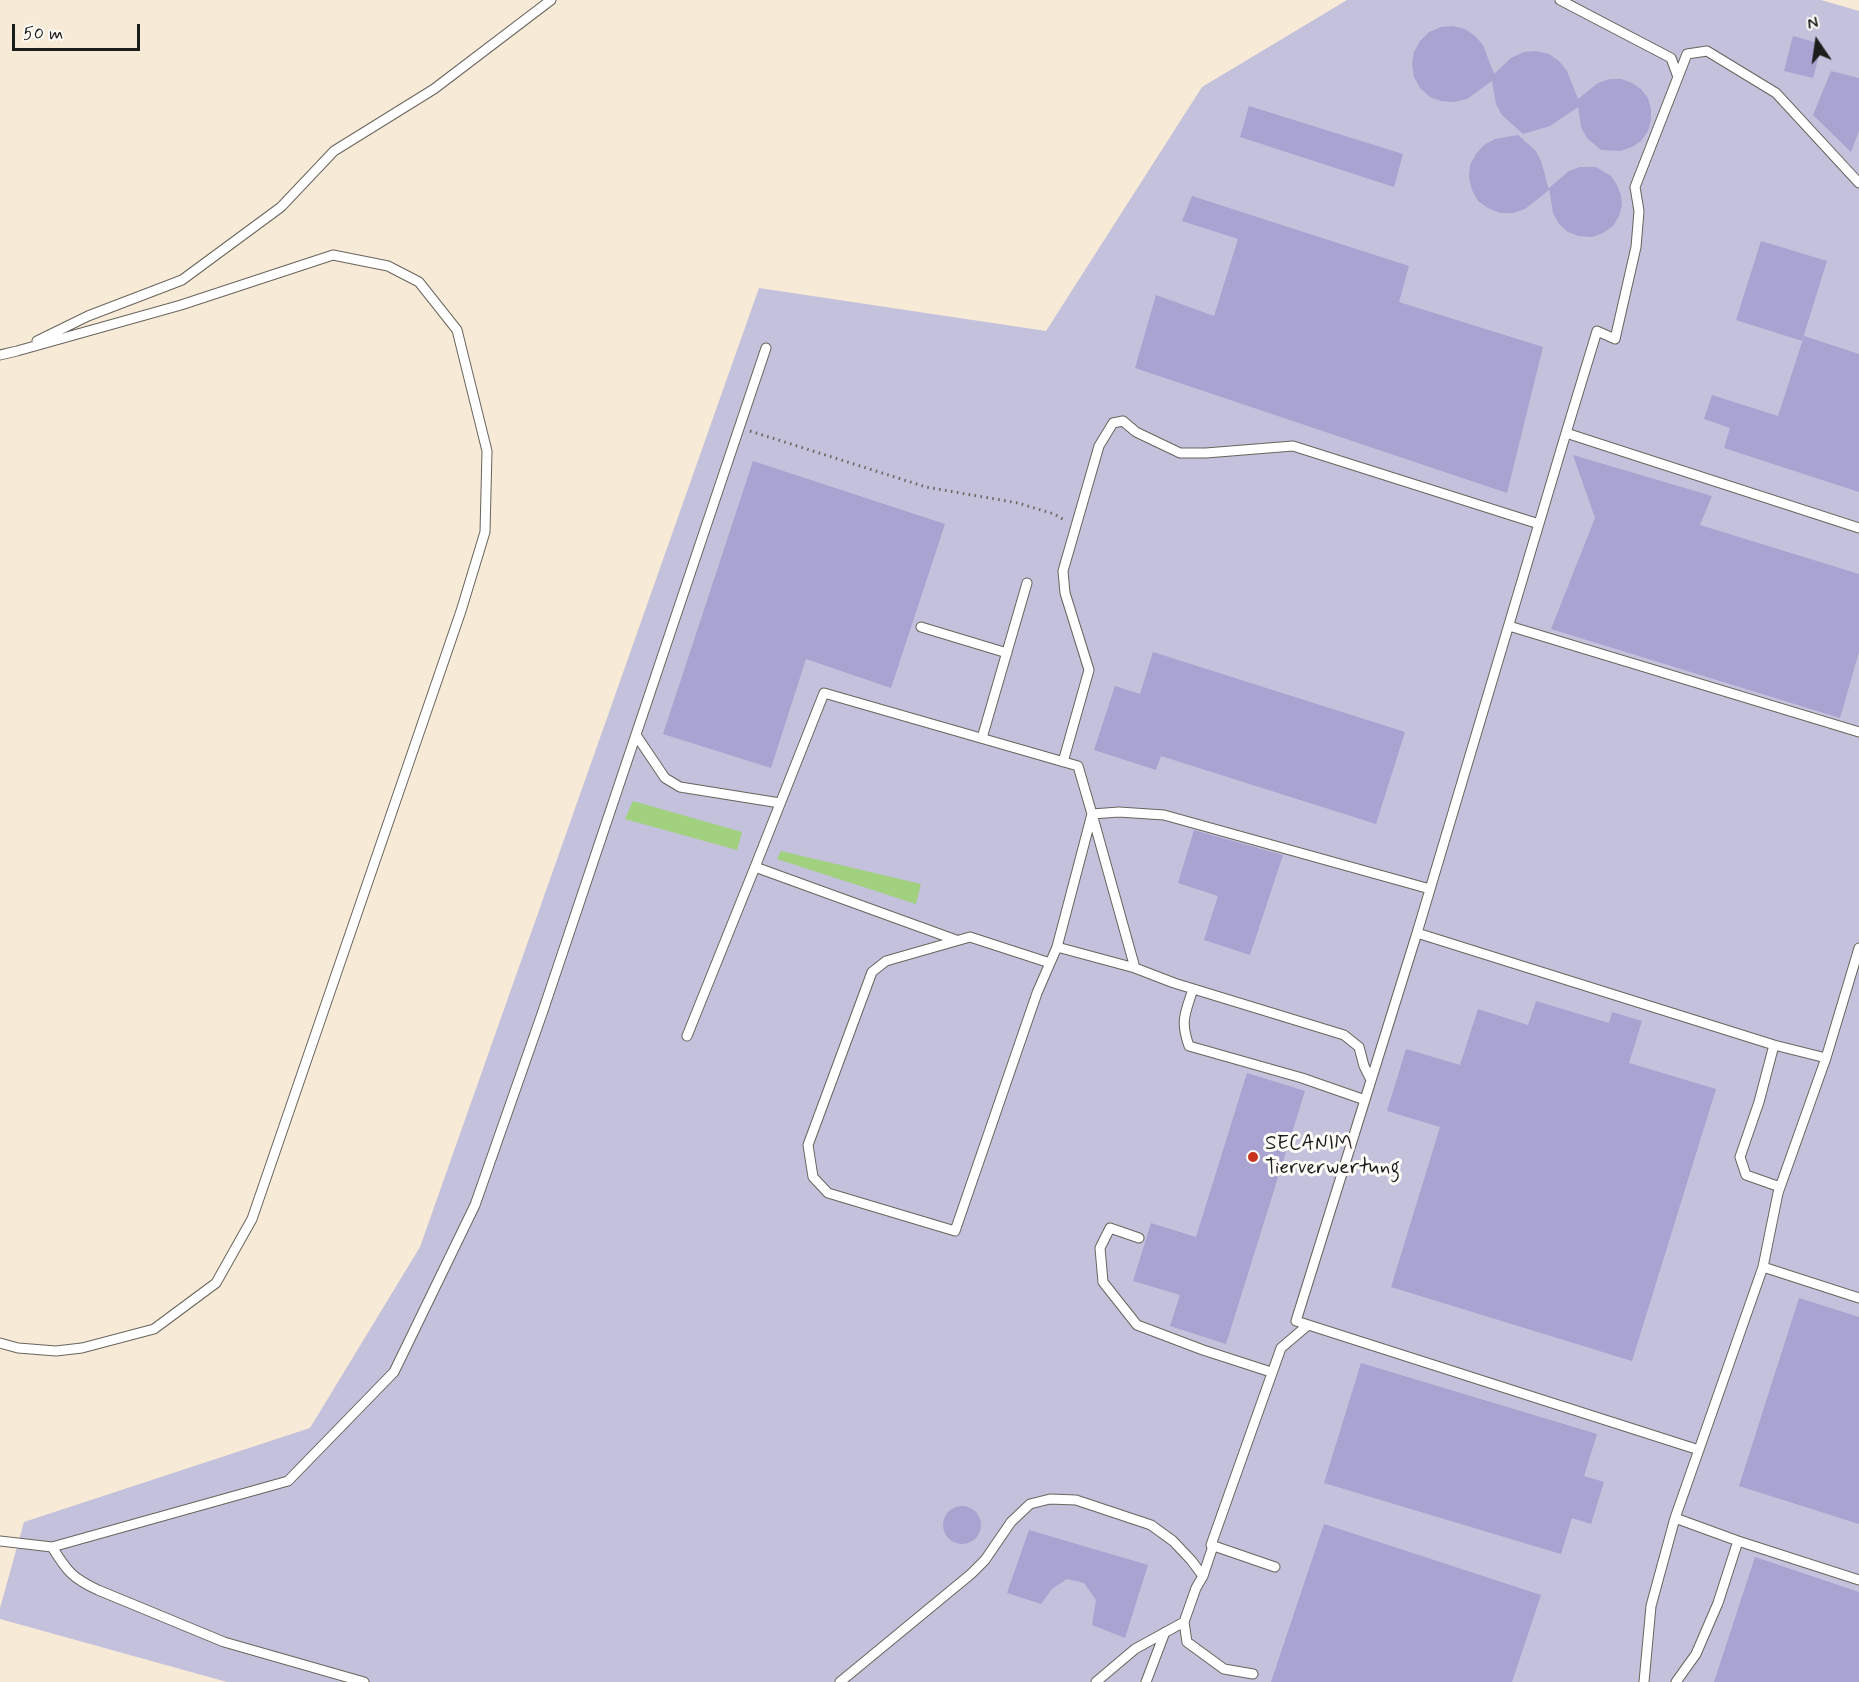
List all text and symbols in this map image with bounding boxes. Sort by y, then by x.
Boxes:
scale bar [15,12,142,50]
north arrow [1787,12,1847,72]
text: N [1805,13,1820,35]
text: 50 m [23,22,63,46]
place label: SECANIM Tierverwertung [1265,1132,1400,1182]
marker: SECANIM Tierverwertung [1246,1150,1260,1164]

